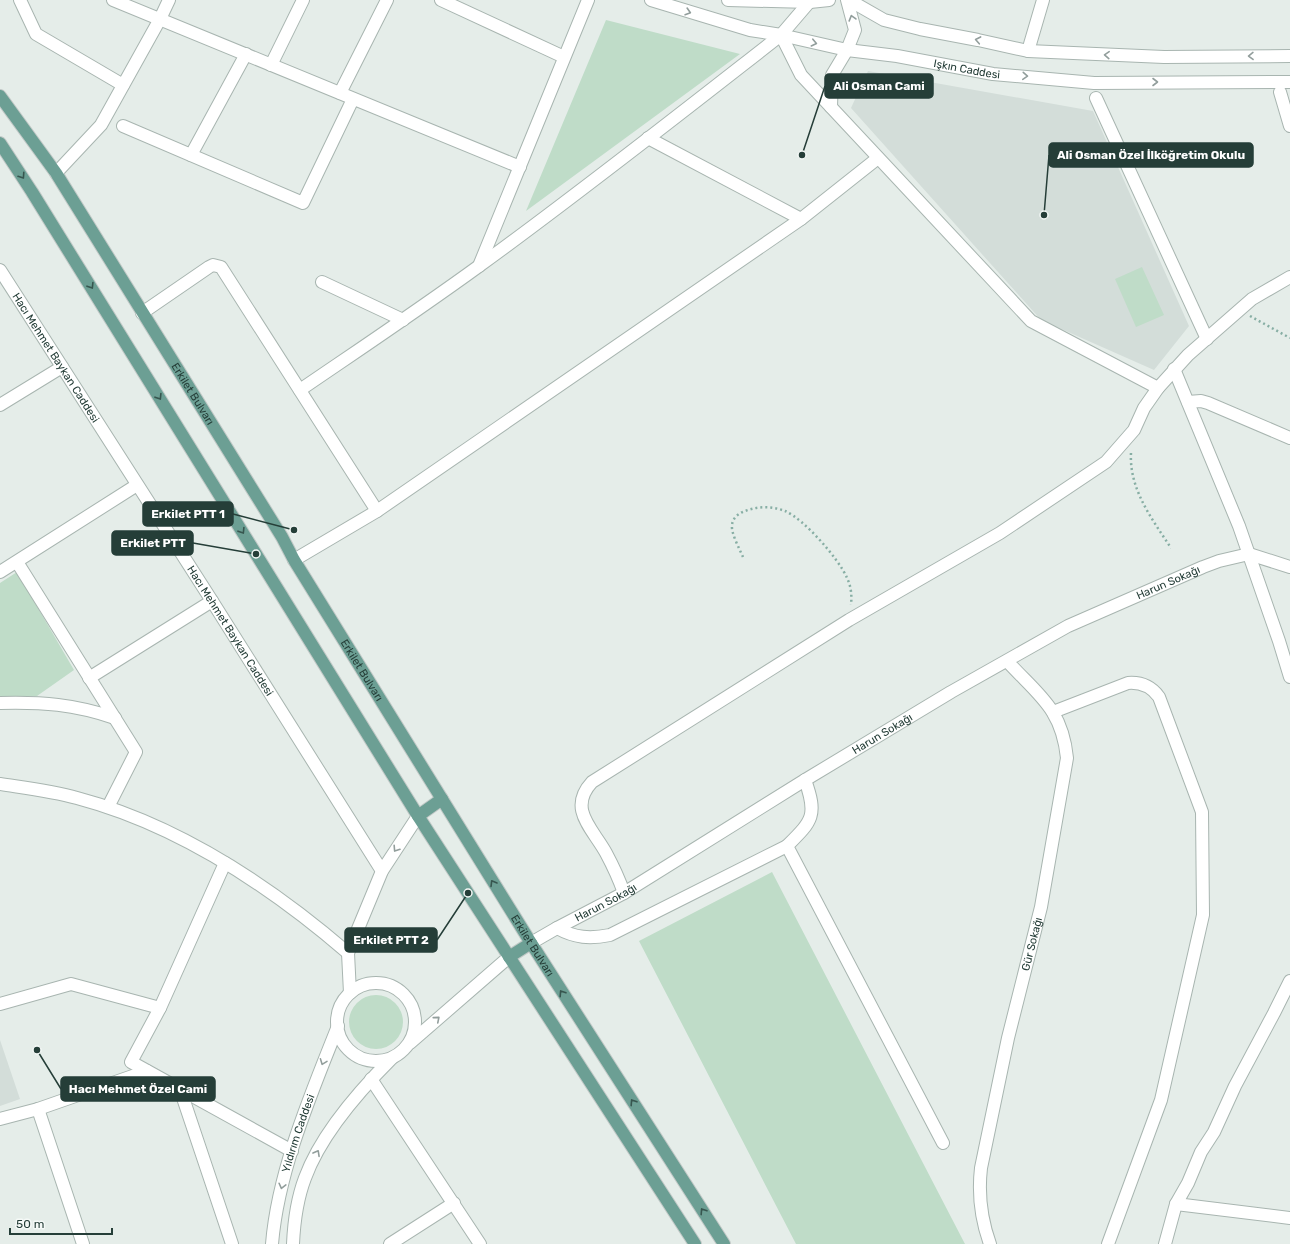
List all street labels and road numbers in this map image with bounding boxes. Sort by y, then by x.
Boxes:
street label: Işkın Caddesi [933,57,1001,81]
street label: Hacı Mehmet Baykan Caddesi [10,290,102,425]
street label: Erkilet Bulvarı [169,360,217,427]
street label: Hacı Mehmet Baykan Caddesi [185,563,276,698]
street label: Harun Sokağı [1134,563,1202,602]
street label: Erkilet Bulvarı [338,637,386,703]
street label: Harun Sokağı [850,710,915,757]
street label: Harun Sokağı [572,880,639,924]
street label: Erkilet Bulvarı [508,912,557,979]
street label: Gür Sokağı [1019,916,1045,972]
street label: Yıldırım Caddesi [279,1092,317,1174]

